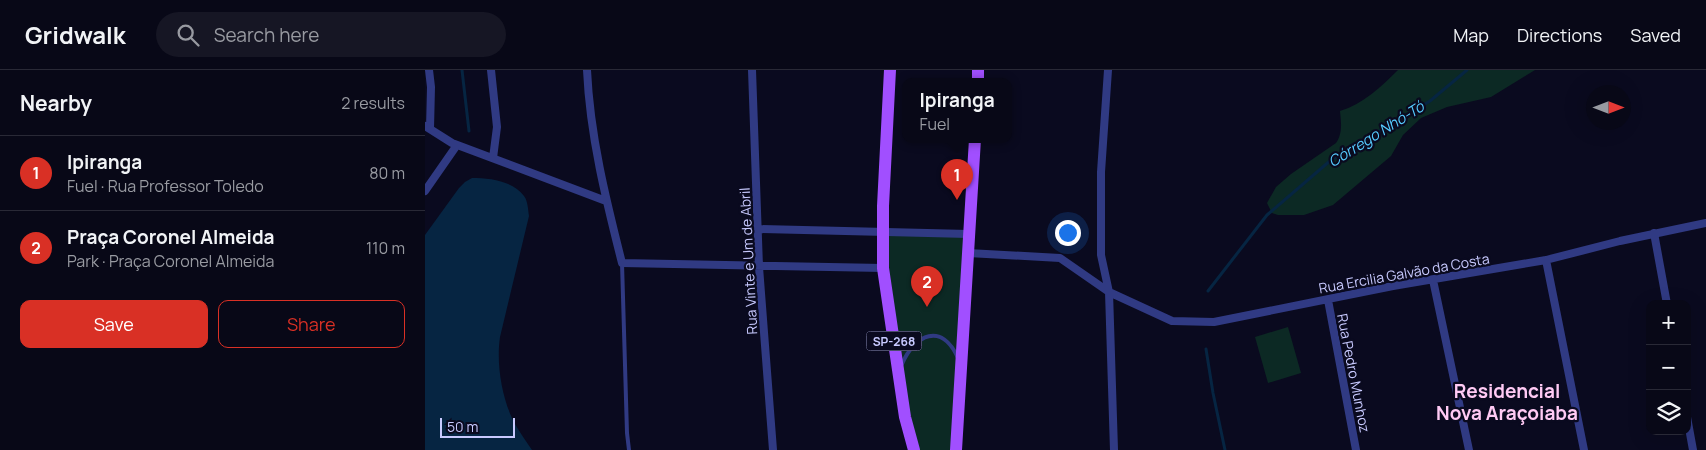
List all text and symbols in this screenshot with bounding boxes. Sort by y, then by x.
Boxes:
search box [156,12,506,57]
text: Gridwalk [25,18,126,51]
icon: search [174,21,202,49]
text: Search here [214,22,319,48]
text: Map [1453,23,1489,47]
text: Directions [1517,23,1602,47]
text: Saved [1630,23,1681,47]
popup [902,78,1012,143]
north arrow [1586,85,1631,130]
text: Ipiranga [919,87,995,113]
text: Nearby [20,89,92,117]
text: 2 results [341,92,405,114]
water label: Córrego Nhó-Tó [1324,95,1429,172]
text: Fuel [919,113,950,135]
text: Ipiranga [67,149,142,175]
pin: 1 [941,159,973,200]
text: 1 [32,162,40,184]
text: 80 m [369,162,405,184]
text: Fuel · Rua Professor Toledo [67,175,264,197]
street label: Rua Vinte e Um de Abril [735,187,761,335]
your location [1055,220,1081,246]
text: Praça Coronel Almeida [67,224,275,250]
text: 2 [31,237,41,259]
text: 110 m [366,237,405,259]
street label: Rua Ercilia Galvão da Costa [1317,249,1491,297]
text: Park · Praça Coronel Almeida [67,250,274,272]
pin: 2 [911,266,943,307]
button: Save [20,300,208,348]
button: Share [218,300,405,348]
map controls [1646,300,1691,435]
button: + [1646,300,1691,345]
street label: Rua Pedro Munhoz [1333,312,1375,434]
road number: SP-268 [867,332,921,350]
button: − [1646,345,1691,390]
district label: Residencial Nova Araçoiaba [1436,378,1578,426]
button: layers [1646,390,1691,435]
scale bar [440,415,515,438]
text: 50 m [447,417,478,436]

